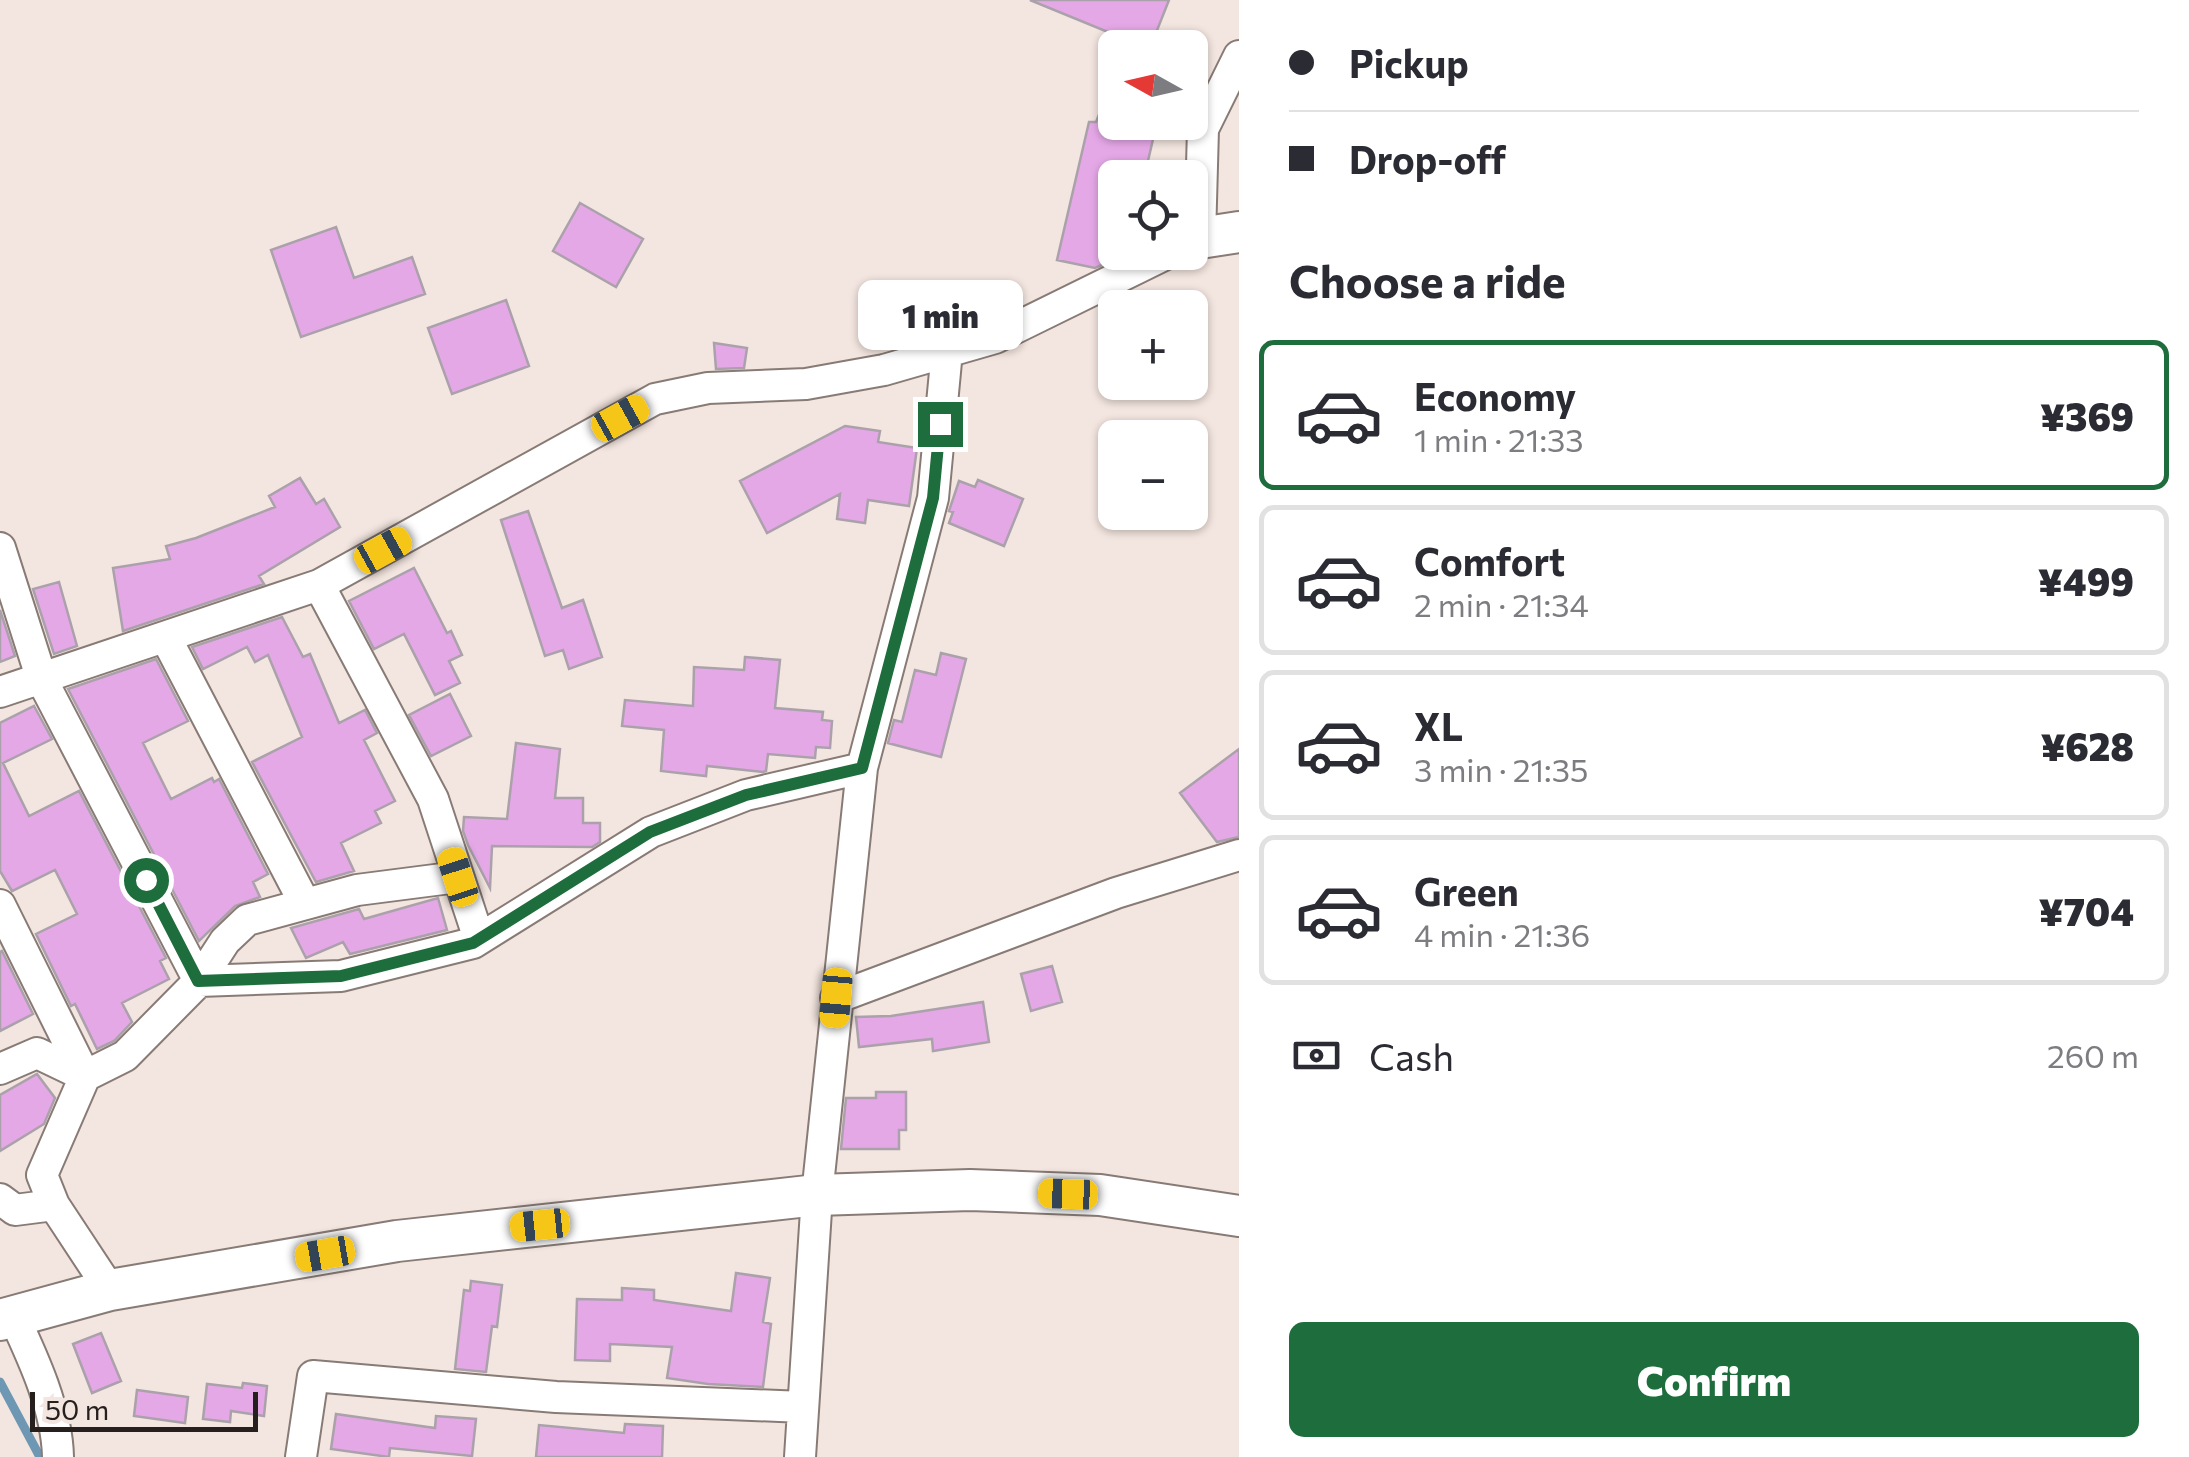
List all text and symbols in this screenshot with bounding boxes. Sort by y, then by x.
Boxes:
north arrow [1098,30,1208,140]
map controls [1098,30,1208,530]
text: Pickup [1349,39,1469,86]
text: Drop-off [1349,135,1506,182]
button: locate [1098,160,1208,270]
text: Choose a ride [1289,252,1566,307]
callout: 1 min [858,279,1022,349]
button: + [1098,290,1208,400]
text: 1 min [902,295,979,335]
icon: car [1294,370,1384,460]
text: Economy [1414,372,1576,419]
car [586,390,654,446]
text: ¥369 [2040,392,2134,439]
route end [918,402,963,447]
text: 1 min · 21:33 [1414,419,1584,459]
button: − [1098,420,1208,530]
car [349,522,417,578]
icon: car [1294,535,1384,625]
text: Comfort [1414,537,1565,584]
text: ¥499 [2038,557,2134,604]
text: 2 min · 21:34 [1414,584,1589,624]
icon: car [1294,700,1384,790]
text: XL [1414,702,1463,749]
text: ¥628 [2040,722,2134,769]
text: 3 min · 21:35 [1414,749,1588,789]
car [434,844,482,910]
route start [124,858,169,903]
icon: car [1294,865,1384,955]
text: Green [1414,867,1519,914]
text: ¥704 [2039,887,2134,934]
text: 4 min · 21:36 [1414,914,1590,954]
car [818,967,854,1029]
icon: cash [1289,1028,1344,1083]
text: Cash [1369,1032,1454,1079]
text: 260 m [2047,1035,2139,1075]
car [1037,1178,1099,1210]
car [509,1207,571,1243]
car [293,1234,357,1274]
button: Confirm [1289,1322,2139,1437]
scale bar [30,1387,258,1432]
text: 50 m [45,1392,109,1426]

